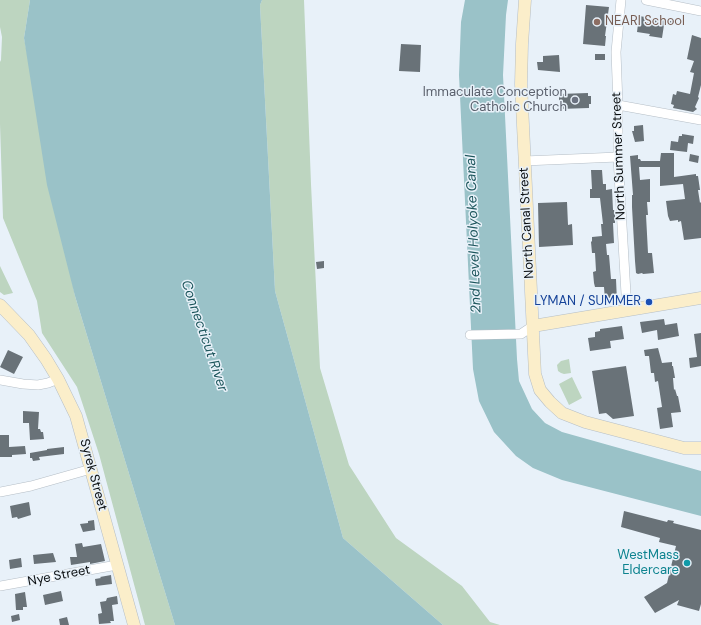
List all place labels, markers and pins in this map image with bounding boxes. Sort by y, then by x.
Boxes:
place label: NEARI School [605,14,685,30]
marker: NEARI School [592,17,602,27]
place label: Immaculate Conception Catholic Church [423,85,567,116]
marker: Immaculate Conception Catholic Church [570,95,580,105]
place label: LYMAN / SUMMER [534,294,641,310]
marker: LYMAN / SUMMER [644,297,654,307]
place label: WestMass Eldercare [617,548,679,579]
marker: WestMass Eldercare [682,558,692,568]

